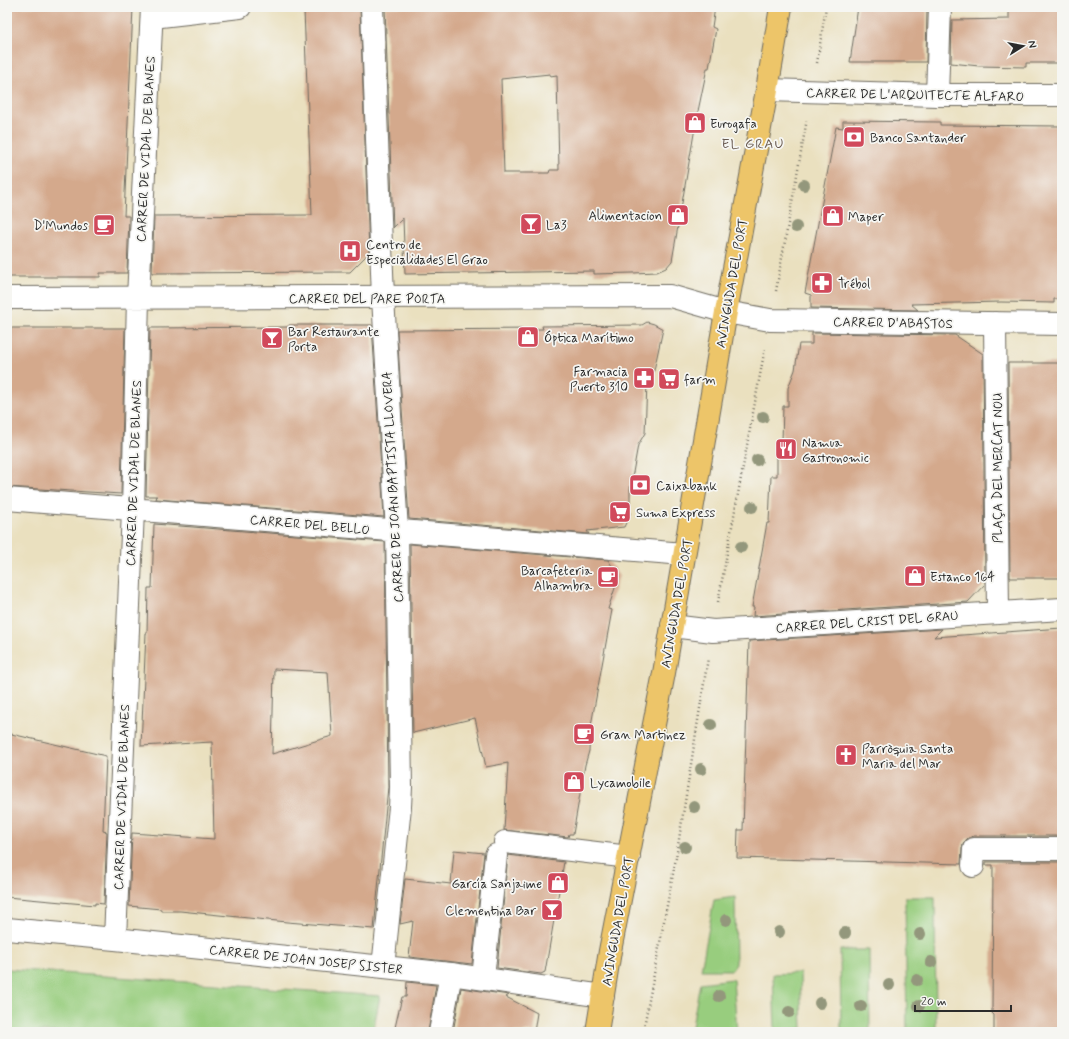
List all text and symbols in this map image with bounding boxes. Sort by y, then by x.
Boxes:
north arrow [1003,26,1043,66]
text: N [1024,39,1039,49]
street label: CARRER DE VIDAL DE BLANES [133,56,160,242]
street label: CARRER DE L'ARQUITECTE ALFARO [806,85,1024,106]
shop icon: Eurogafa [682,110,708,136]
place label: Eurogafa [710,116,757,133]
bank icon: Banco Santander [841,124,867,150]
place label: Banco Santander [870,130,967,147]
district label: EL GRAU [721,135,785,153]
shop icon: Alimentacion [665,202,691,228]
shop icon: Maper [820,203,846,229]
place label: Alimentacion [589,208,662,225]
place label: Maper [848,209,885,226]
bar icon: La3 [518,211,544,237]
cafe icon: D'Mundos [91,212,117,238]
place label: La3 [546,217,567,234]
street label: AVINGUDA DEL PORT [713,217,752,349]
place label: D'Mundos [34,218,88,235]
place label: Centro de Especialidades El Grao [366,237,488,269]
hospital icon: Centro de Especialidades El Grao [337,238,363,264]
pharmacy icon: Trébol [809,270,835,296]
place label: Trébol [838,276,870,293]
street label: CARRER DEL PARE PORTA [289,291,445,308]
street label: CARRER D'ABASTOS [833,314,953,333]
place label: Bar Restaurante Porta [288,324,379,356]
shop icon: Óptica Marítimo [515,324,541,350]
bar icon: Bar Restaurante Porta [259,325,285,351]
place label: Óptica Marítimo [544,330,634,347]
place label: Farmacia Puerto 310 [570,364,628,396]
pharmacy icon: Farmacia Puerto 310 [631,365,657,391]
supermarket icon: farm [656,366,682,392]
street label: CARRER DE JOAN BAPTISTA LLOVERA [379,371,408,603]
place label: farm [684,372,716,389]
street label: CARRER DE VIDAL DE BLANES [123,380,146,566]
street label: PLAÇA DEL MERCAT NOU [990,393,1007,543]
place label: Namua Gastronomic [802,435,869,467]
restaurant icon: Namua Gastronomic [773,436,799,462]
bank icon: Caixabank [627,472,653,498]
place label: Caixabank [656,478,718,495]
supermarket icon: Suma Express [607,499,633,525]
place label: Suma Express [636,505,715,522]
street label: CARRER DEL BELLO [249,512,371,539]
street label: AVINGUDA DEL PORT [658,537,697,669]
place label: Barcafeteria Alhambra [521,563,592,595]
shop icon: Estanco 164 [902,563,928,589]
cafe icon: Barcafeteria Alhambra [595,564,621,590]
place label: Estanco 164 [930,569,995,586]
street label: CARRER DEL CRIST DEL GRAU [775,608,959,637]
street label: CARRER DE VIDAL DE BLANES [111,704,134,890]
cafe icon: Gran Martinez [571,721,597,747]
place label: Gran Martinez [600,727,686,744]
place label: Parròquia Santa Maria del Mar [862,741,953,773]
church icon: Parròquia Santa Maria del Mar [833,742,859,768]
shop icon: Lycamobile [561,769,587,795]
place label: Lycamobile [590,775,651,792]
street label: AVINGUDA DEL PORT [599,855,638,987]
shop icon: García Sanjaime [545,870,571,896]
place label: García Sanjaime [452,876,542,893]
bar icon: Clementina Bar [539,897,565,923]
place label: Clementina Bar [445,903,537,920]
street label: CARRER DE JOAN JOSEP SISTER [208,942,403,979]
scale bar [915,987,1011,1013]
text: 20 m [921,994,947,1010]

